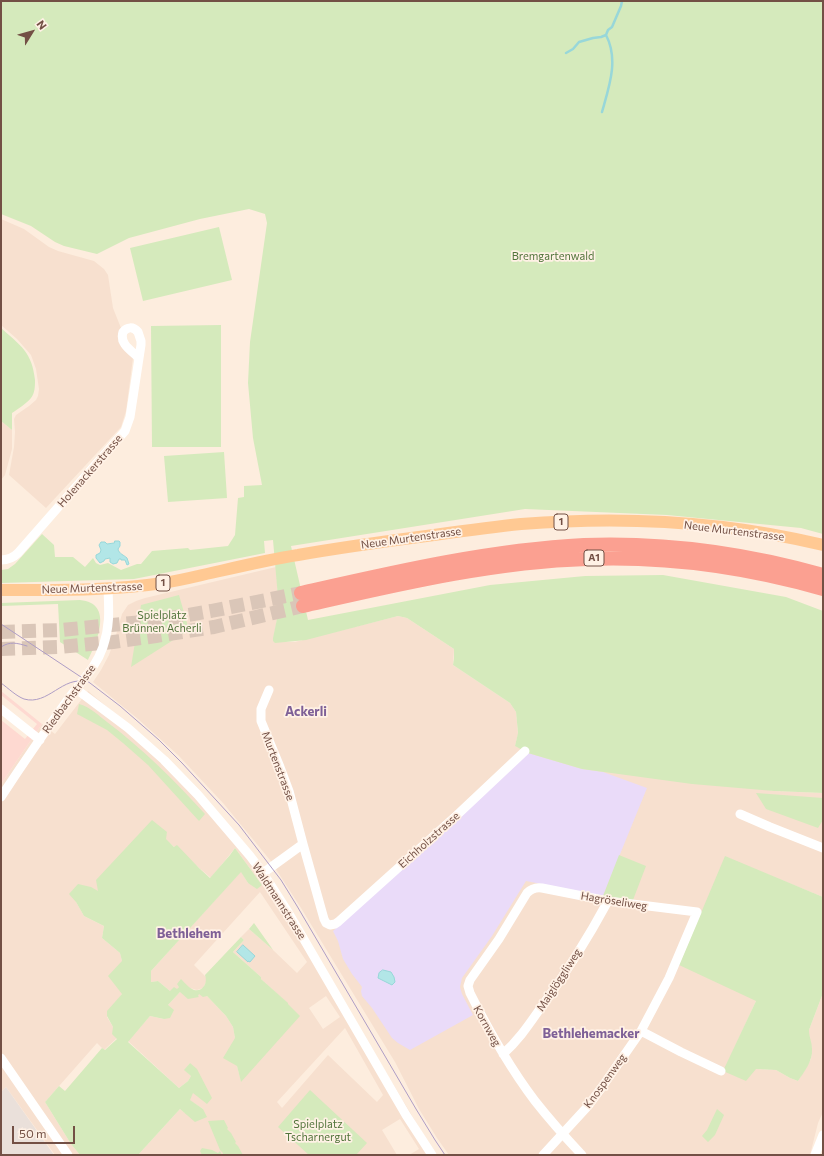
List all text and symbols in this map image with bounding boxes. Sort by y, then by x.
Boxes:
north arrow [12,12,52,52]
text: N [34,17,50,32]
park label: Bremgartenwald [512,249,594,263]
street label: Holenackerstrasse [55,432,125,510]
road number: 1 [554,514,568,530]
street label: Neue Murtenstrasse [683,518,785,544]
street label: Neue Murtenstrasse [360,524,462,552]
road number: A1 [584,550,604,566]
road number: 1 [156,575,170,591]
street label: Neue Murtenstrasse [41,580,143,596]
park label: Spielplatz Brünnen Acherli [122,608,202,634]
street label: Riedbachstrasse [40,662,98,736]
district label: Ackerli [285,704,327,720]
street label: Murtenstrasse [259,730,297,802]
street label: Eichholzstrasse [396,809,462,871]
street label: Waldmannstrasse [249,860,309,942]
street label: Hagröseliweg [580,889,648,913]
district label: Bethlehem [157,926,221,942]
street label: Maiglöggliweg [534,946,584,1014]
street label: Kornweg [470,1003,504,1049]
district label: Bethlehemacker [543,1026,639,1042]
street label: Knospenweg [581,1051,629,1111]
park label: Spielplatz Tscharnergut [285,1117,351,1143]
scale bar [14,1118,77,1144]
text: 50 m [19,1126,47,1140]

